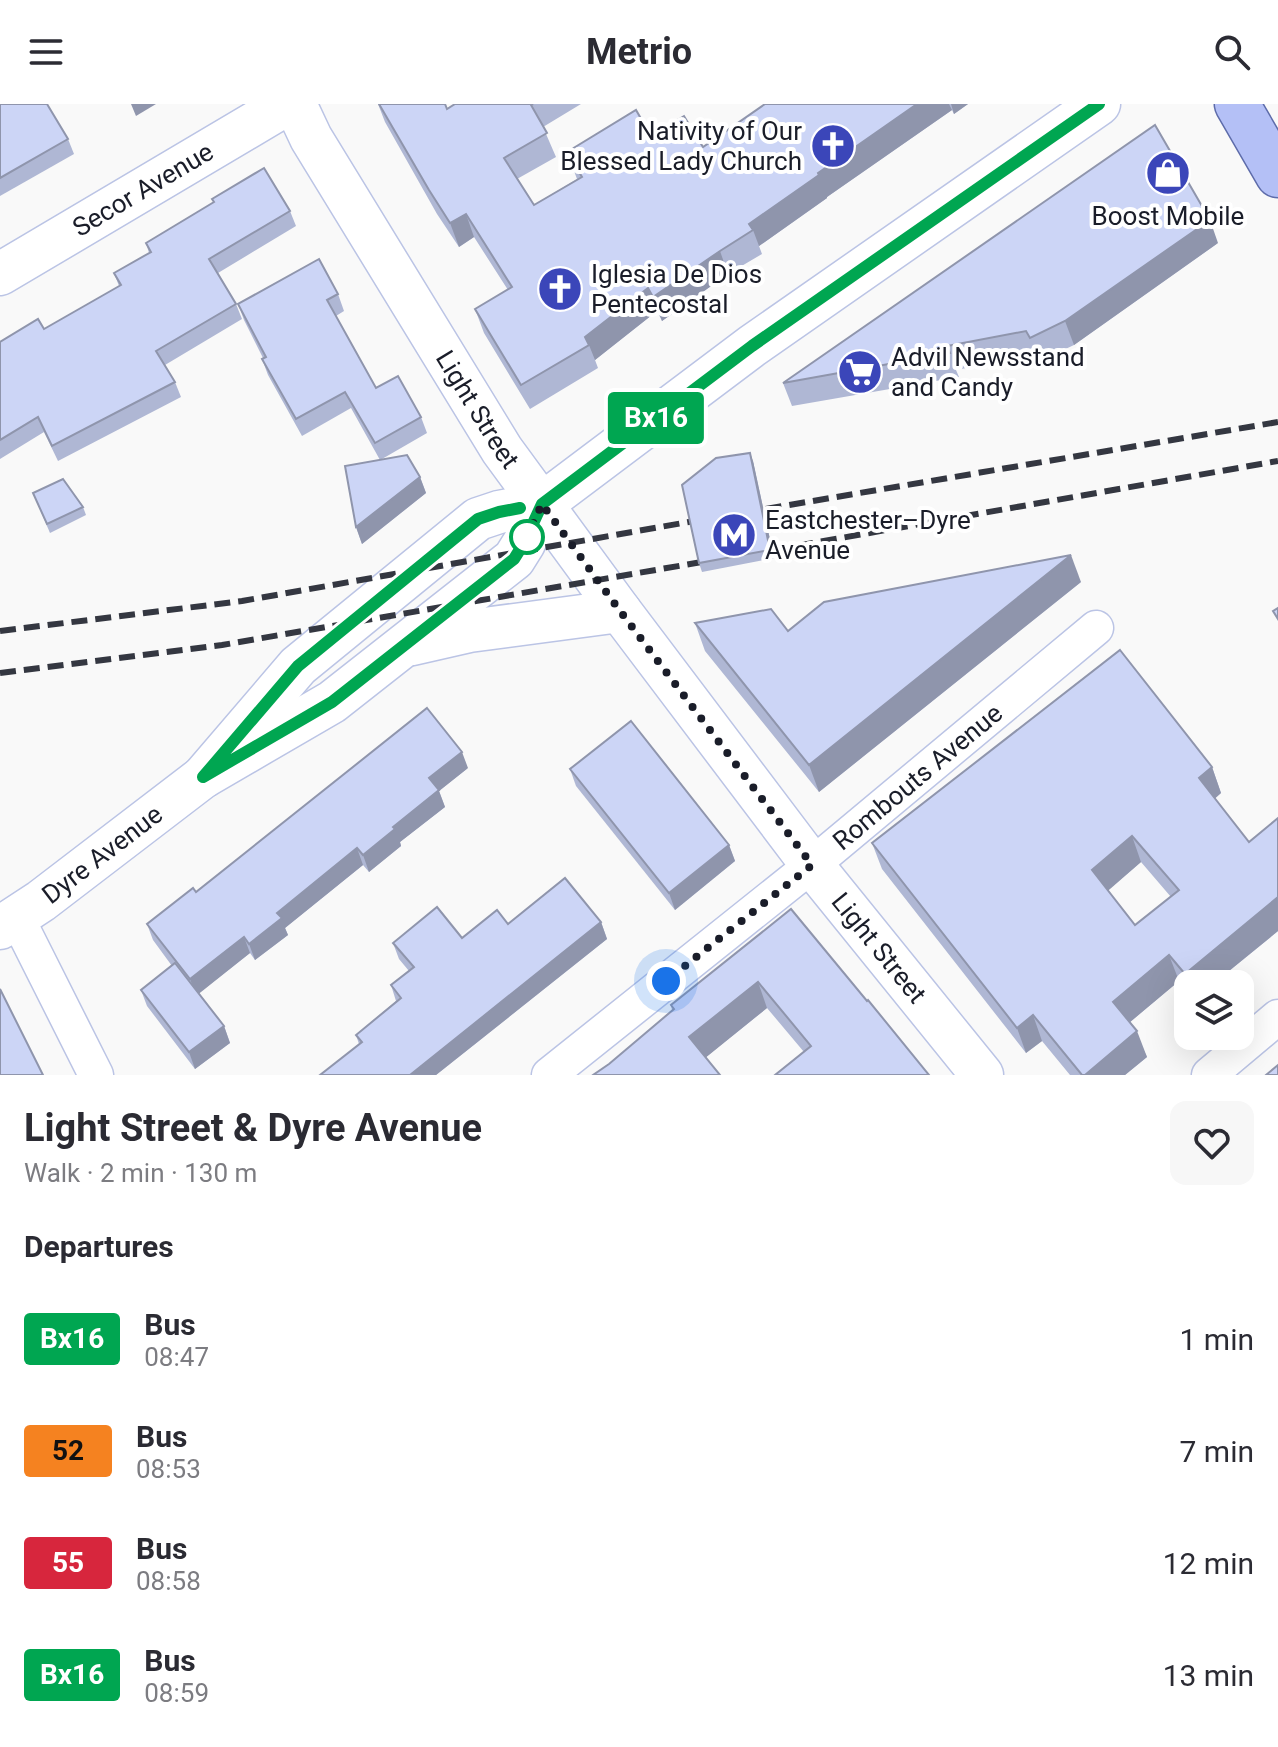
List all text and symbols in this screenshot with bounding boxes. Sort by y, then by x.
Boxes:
icon: menu [24,30,68,74]
icon: search [1210,30,1254,74]
text: Metrio [586,31,692,73]
place label: Nativity of Our Blessed Lady Church [560,116,802,176]
church icon: Nativity of Our Blessed Lady Church [809,122,857,170]
street label: Secor Avenue [67,136,218,243]
shop icon: Boost Mobile [1144,149,1192,197]
place label: Boost Mobile [1092,201,1244,231]
place label: Iglesia De Dios Pentecostal [591,259,762,319]
church icon: Iglesia De Dios Pentecostal [536,265,584,313]
place label: Advil Newsstand and Candy [891,342,1085,402]
street label: Light Street [430,345,525,474]
supermarket icon: Advil Newsstand and Candy [836,348,884,396]
line badge: Bx16 [600,392,712,444]
text: Bx16 [624,401,688,434]
place label: Eastchester–Dyre Avenue [765,505,971,565]
metro station icon: Eastchester–Dyre Avenue [710,511,758,559]
unlabelled marker [510,520,544,554]
street label: Rombouts Avenue [827,698,1008,856]
street label: Dyre Avenue [36,799,168,910]
street label: Light Street [826,887,933,1009]
your location [646,961,686,1001]
map controls [1174,970,1254,1050]
button: layers [1174,970,1254,1050]
button: heart [1170,1101,1254,1185]
text: Light Street & Dyre Avenue [24,1106,482,1150]
text: Walk · 2 min · 130 m [24,1158,257,1188]
text: Departures [24,1229,174,1264]
text: Bus [144,1307,196,1342]
text: Bx16 [40,1322,104,1355]
text: 1 min [1180,1322,1254,1357]
text: 08:47 [144,1342,209,1372]
text: Bus [136,1419,187,1454]
text: 52 [52,1434,84,1467]
text: 7 min [1180,1434,1254,1469]
text: 08:53 [136,1454,201,1484]
text: Bus [136,1531,187,1566]
text: 55 [52,1546,84,1579]
text: 12 min [1163,1546,1254,1581]
text: 08:58 [136,1566,201,1596]
text: Bus [144,1643,196,1678]
text: Bx16 [40,1658,104,1691]
text: 13 min [1163,1658,1254,1693]
text: 08:59 [144,1678,209,1708]

